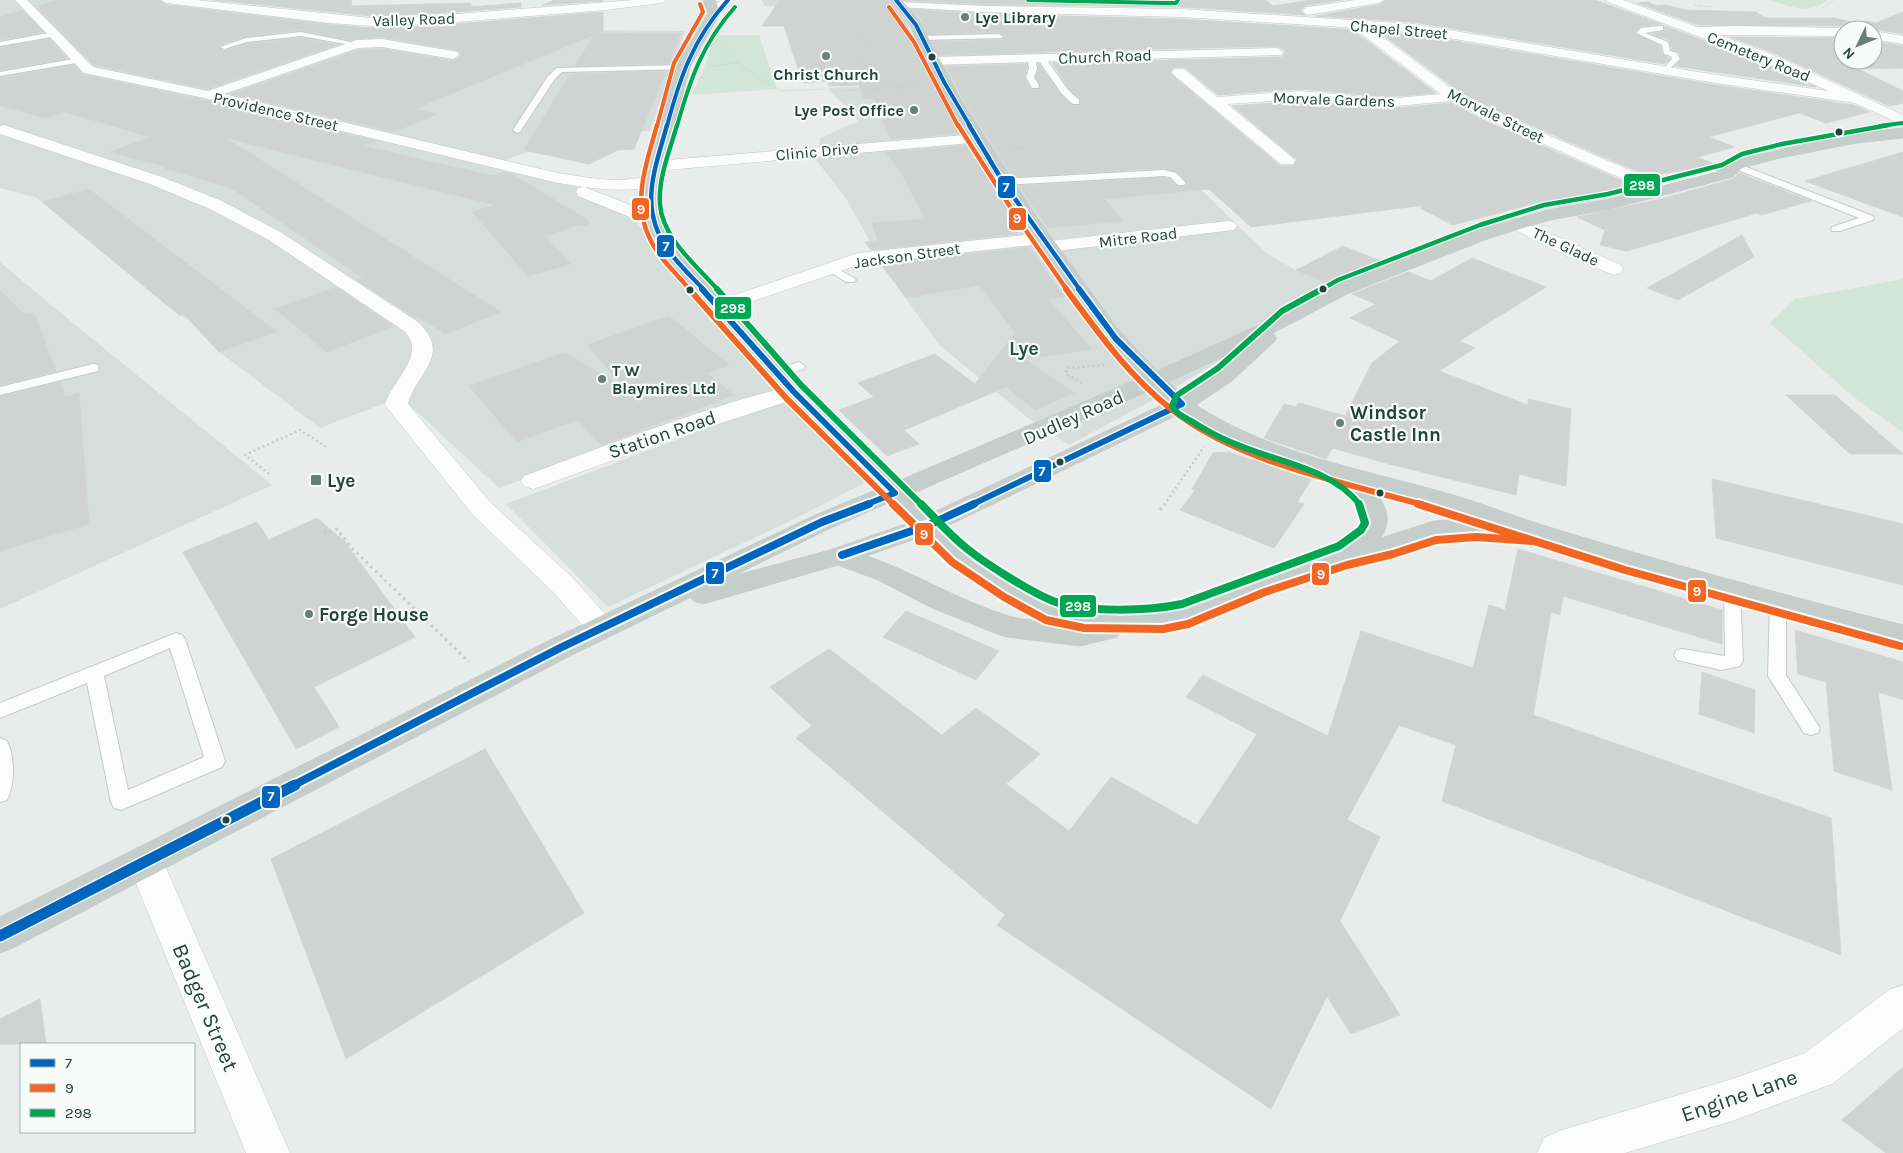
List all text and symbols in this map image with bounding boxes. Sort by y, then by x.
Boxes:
place label: Lye Library [975,8,1056,27]
street label: Valley Road [372,9,456,30]
marker: Lye Library [959,11,971,23]
street label: Chapel Street [1349,16,1449,43]
north arrow [1833,20,1883,70]
street label: Cemetery Road [1705,27,1813,86]
text: N [1839,44,1859,63]
street label: Church Road [1058,45,1152,68]
marker: Christ Church [820,50,832,62]
unlabelled marker [927,52,937,62]
place label: Christ Church [773,65,879,84]
street label: Morvale Street [1444,84,1547,147]
street label: Providence Street [212,88,340,135]
street label: Morvale Gardens [1273,88,1395,111]
place label: Lye Post Office [794,101,904,120]
marker: Lye Post Office [908,104,920,116]
unlabelled marker [1834,127,1844,137]
street label: Clinic Drive [775,138,859,165]
line badge: 298 [1623,173,1661,197]
line badge: 7 [997,175,1016,199]
text: 298 [1629,177,1655,194]
text: 7 [1003,179,1010,196]
line badge: 9 [631,197,650,221]
text: 9 [637,201,645,218]
line badge: 9 [1008,207,1027,231]
text: 9 [1013,210,1021,227]
street label: Mitre Road [1098,223,1178,252]
street label: The Glade [1530,223,1602,270]
line badge: 7 [656,234,675,258]
text: 7 [663,238,670,255]
street label: Jackson Street [853,239,961,272]
unlabelled marker [1318,284,1328,294]
unlabelled marker [685,285,695,295]
line badge: 298 [714,296,752,320]
text: 298 [720,300,746,317]
district label: Lye [1009,337,1039,360]
place label: T W Blaymires Ltd [612,361,716,398]
marker: T W Blaymires Ltd [596,373,608,385]
street label: Dudley Road [1020,386,1127,450]
place label: Windsor Castle Inn [1350,402,1441,446]
street label: Station Road [606,406,719,464]
marker: Windsor Castle Inn [1334,417,1346,429]
unlabelled marker [1055,457,1065,467]
line badge: 7 [1033,459,1052,483]
text: 7 [1039,463,1046,480]
place label: Lye [327,470,355,492]
marker: Lye [309,473,323,487]
unlabelled marker [1375,488,1385,498]
line badge: 9 [914,522,934,546]
text: 9 [920,526,928,543]
line badge: 7 [705,561,725,585]
line badge: 9 [1311,562,1330,586]
text: 7 [712,565,719,582]
text: 9 [1317,566,1325,583]
line badge: 9 [1687,579,1707,603]
text: 9 [1693,583,1701,600]
line badge: 298 [1059,594,1097,618]
text: 298 [1065,598,1091,615]
place label: Forge House [319,604,429,626]
marker: Forge House [303,608,315,620]
line badge: 7 [261,785,281,809]
text: 7 [268,788,275,805]
unlabelled marker [221,815,231,825]
street label: Badger Street [167,940,244,1075]
legend [20,1043,195,1133]
text: 7 [65,1054,72,1072]
street label: Engine Lane [1678,1064,1801,1128]
text: 9 [65,1079,74,1097]
text: 298 [65,1104,92,1122]

